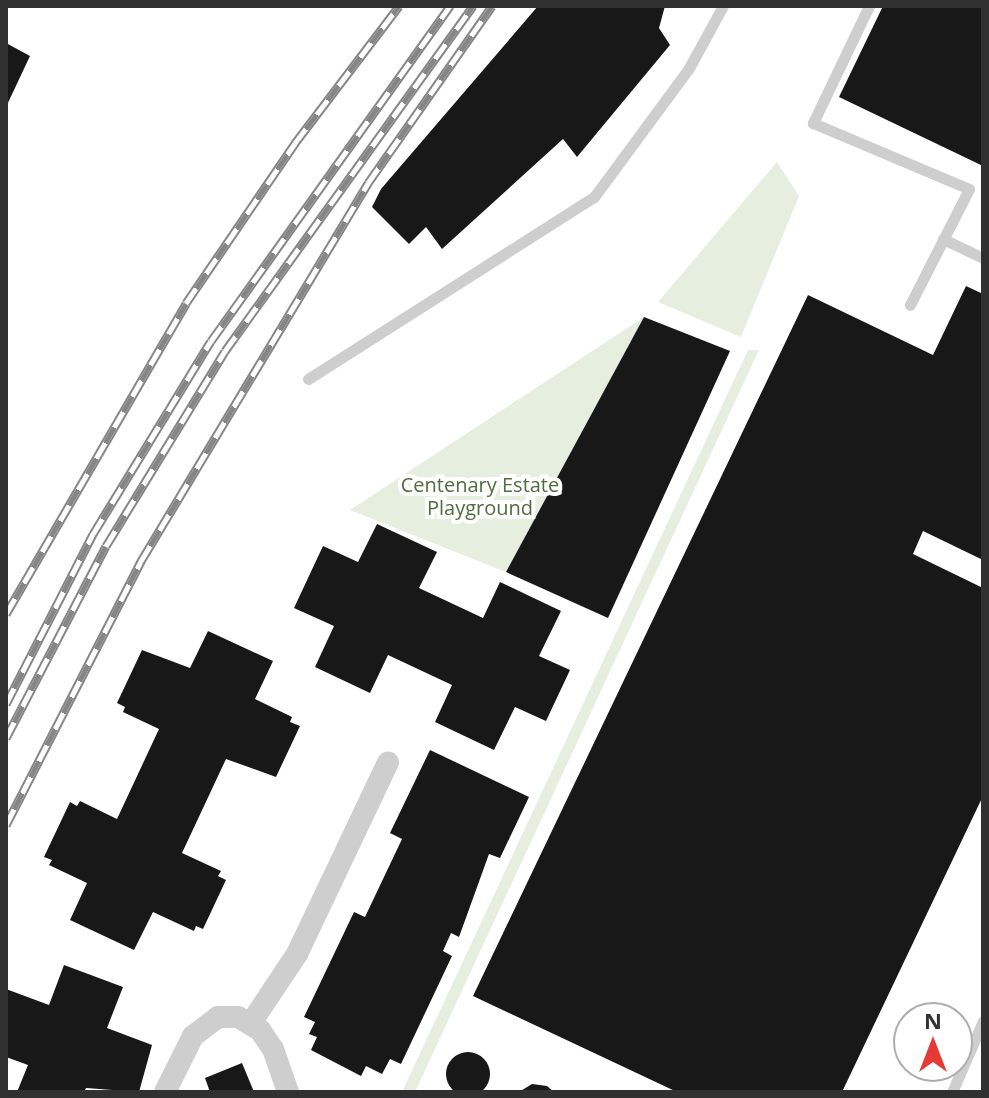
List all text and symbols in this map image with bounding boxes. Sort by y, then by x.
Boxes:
park label: Centenary Estate Playground [401,473,559,520]
north arrow [893,1002,973,1082]
text: N [924,1005,942,1035]

